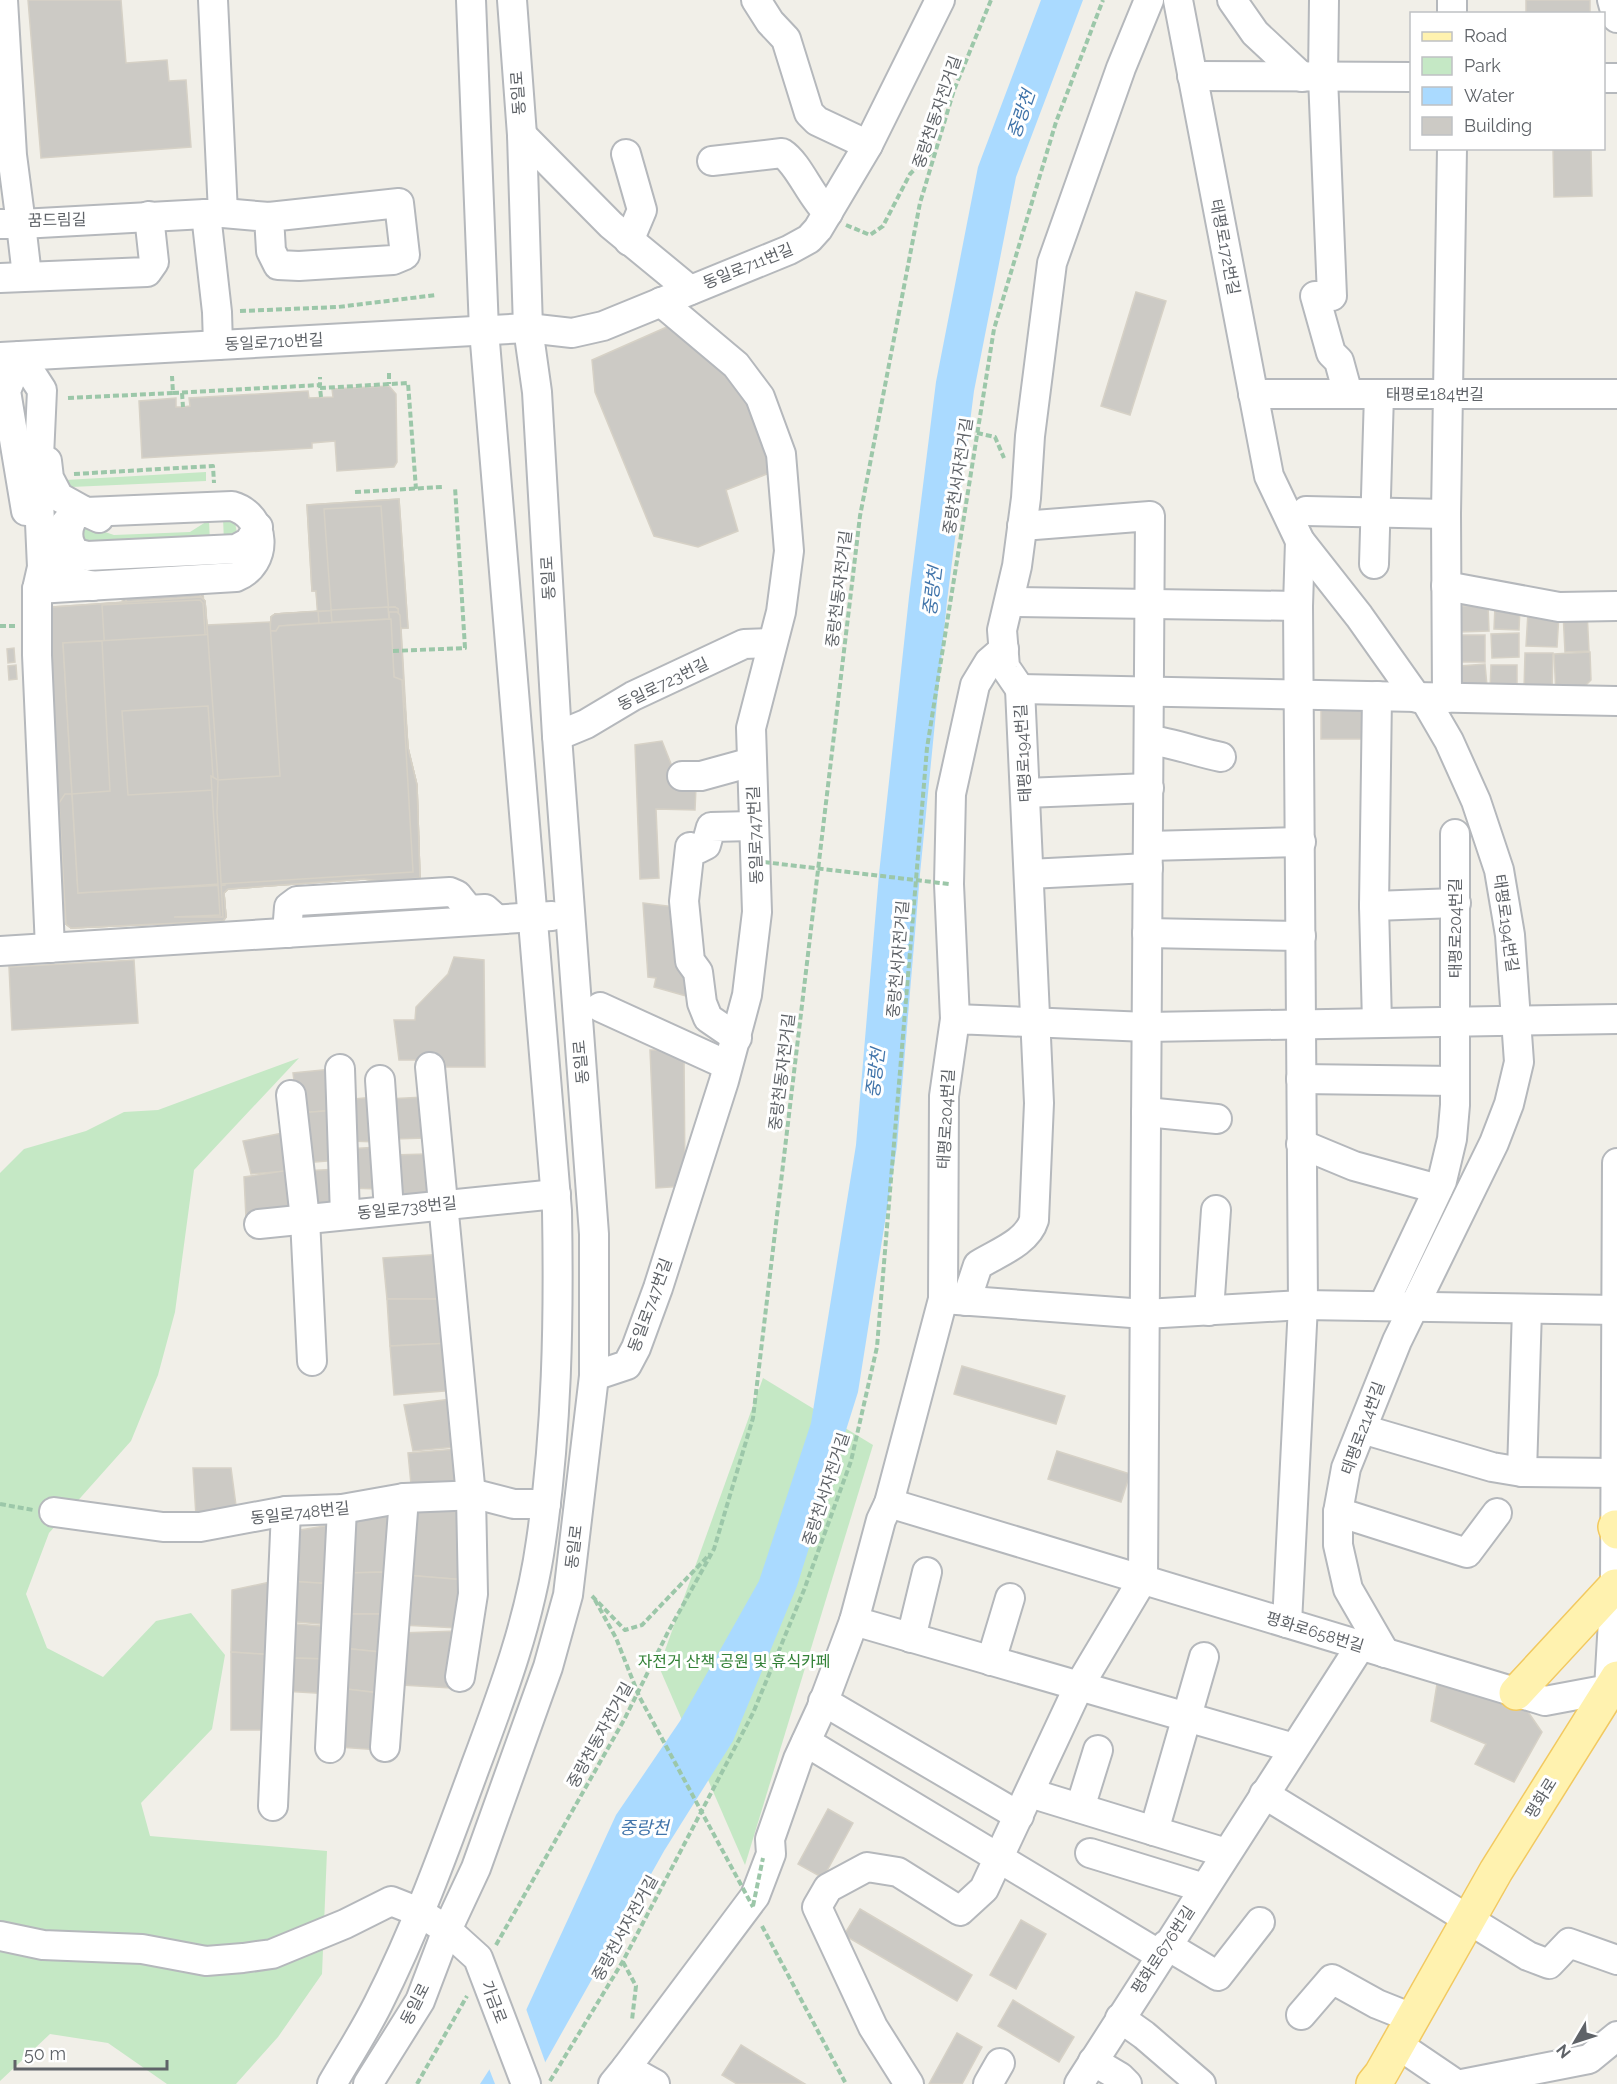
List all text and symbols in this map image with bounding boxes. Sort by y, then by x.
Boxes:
legend [1410,12,1605,150]
text: Road [1464,25,1507,46]
street label: 중랑천동자전거길 [909,53,965,171]
text: Park [1464,55,1501,76]
street label: 동일로 [507,70,529,116]
water label: 중랑천 [1003,85,1040,141]
text: Water [1464,85,1515,106]
text: Building [1464,115,1532,136]
street label: 태평로172번길 [1206,197,1244,297]
street label: 꿈드림길 [27,210,87,230]
street label: 동일로711번길 [700,239,796,293]
street label: 동일로710번길 [224,330,324,354]
street label: 태평로184번길 [1386,385,1484,404]
street label: 중랑천서자전거길 [939,416,977,536]
street label: 중랑천동자전거길 [822,529,856,649]
street label: 동일로 [537,555,559,601]
water label: 중랑천 [919,563,946,617]
street label: 동일로723번길 [614,654,712,714]
street label: 태평로194번길 [1011,703,1035,803]
street label: 동일로747번길 [744,785,766,885]
street label: 태평로194번길 [1490,873,1522,973]
street label: 태평로204번길 [1446,878,1465,978]
street label: 중랑천서자전거길 [883,900,913,1018]
street label: 중랑천동자전거길 [765,1012,799,1132]
street label: 동일로 [570,1039,592,1085]
water label: 중랑천 [862,1045,889,1099]
street label: 태평로204번길 [934,1068,958,1170]
street label: 동일로738번길 [356,1193,458,1223]
street label: 동일로747번길 [624,1255,676,1355]
street label: 태평로214번길 [1337,1379,1389,1477]
street label: 중랑천서자전거길 [799,1430,853,1548]
street label: 동일로748번길 [249,1498,351,1528]
street label: 동일로 [562,1524,586,1570]
street label: 평화로658번길 [1264,1608,1366,1656]
park label: 자전거 산책 공원 및 휴식카페 [638,1652,830,1671]
street label: 중랑천동자전거길 [563,1679,637,1791]
street label: 평화로 [1521,1774,1561,1822]
water label: 중랑천 [619,1817,671,1838]
street label: 중랑천서자전거길 [588,1872,662,1984]
street label: 평화로676번길 [1127,1902,1199,1998]
street label: 가금로 [477,1978,511,2026]
street label: 동일로 [397,1980,434,2028]
north arrow [1545,2012,1605,2072]
scale bar [15,2033,166,2071]
text: N [1553,2040,1575,2062]
text: 50 m [24,2043,66,2064]

